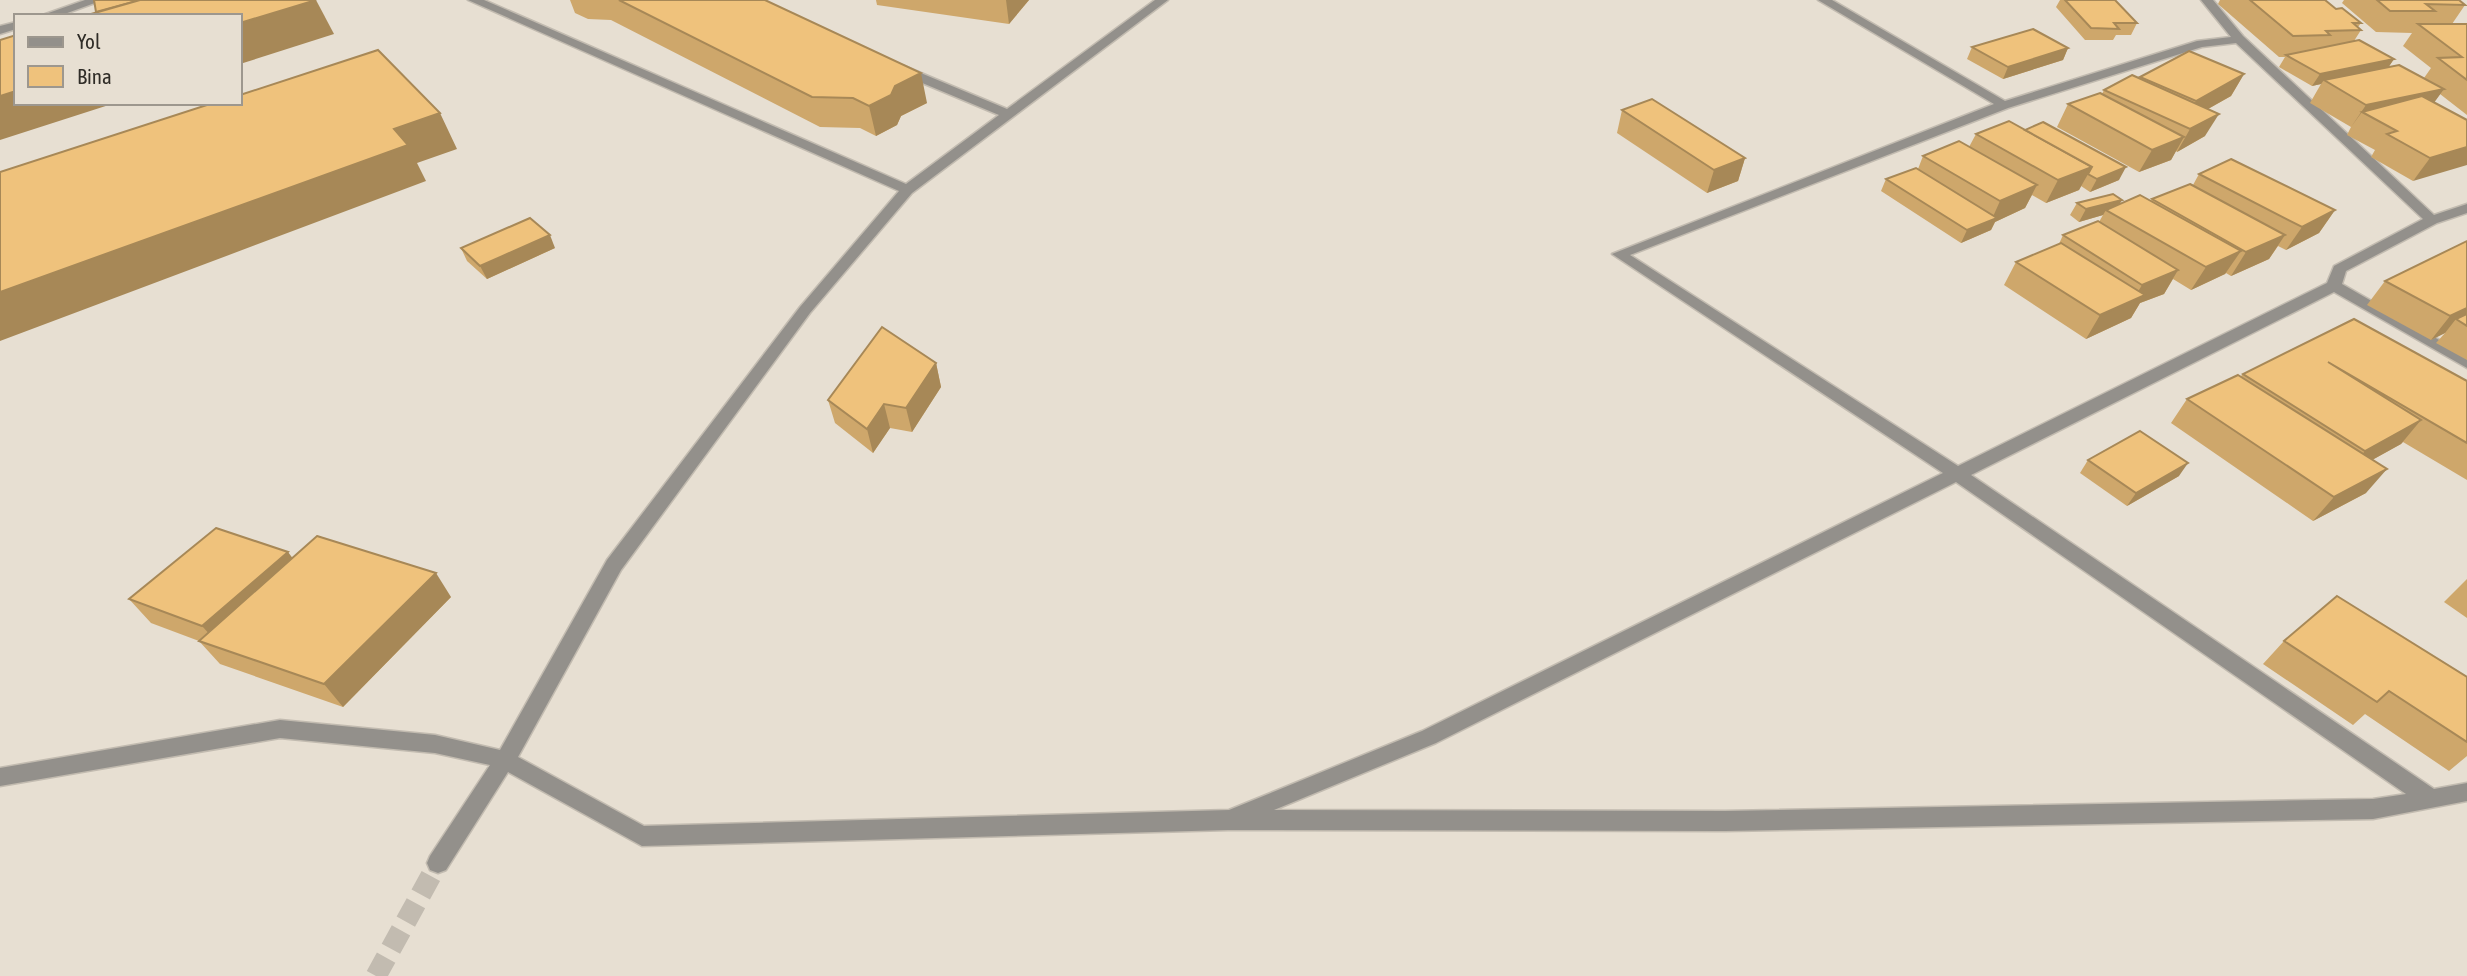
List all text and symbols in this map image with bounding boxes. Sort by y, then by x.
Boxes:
legend [14,14,242,105]
text: Yol [77,29,101,53]
text: Bina [77,64,112,88]

